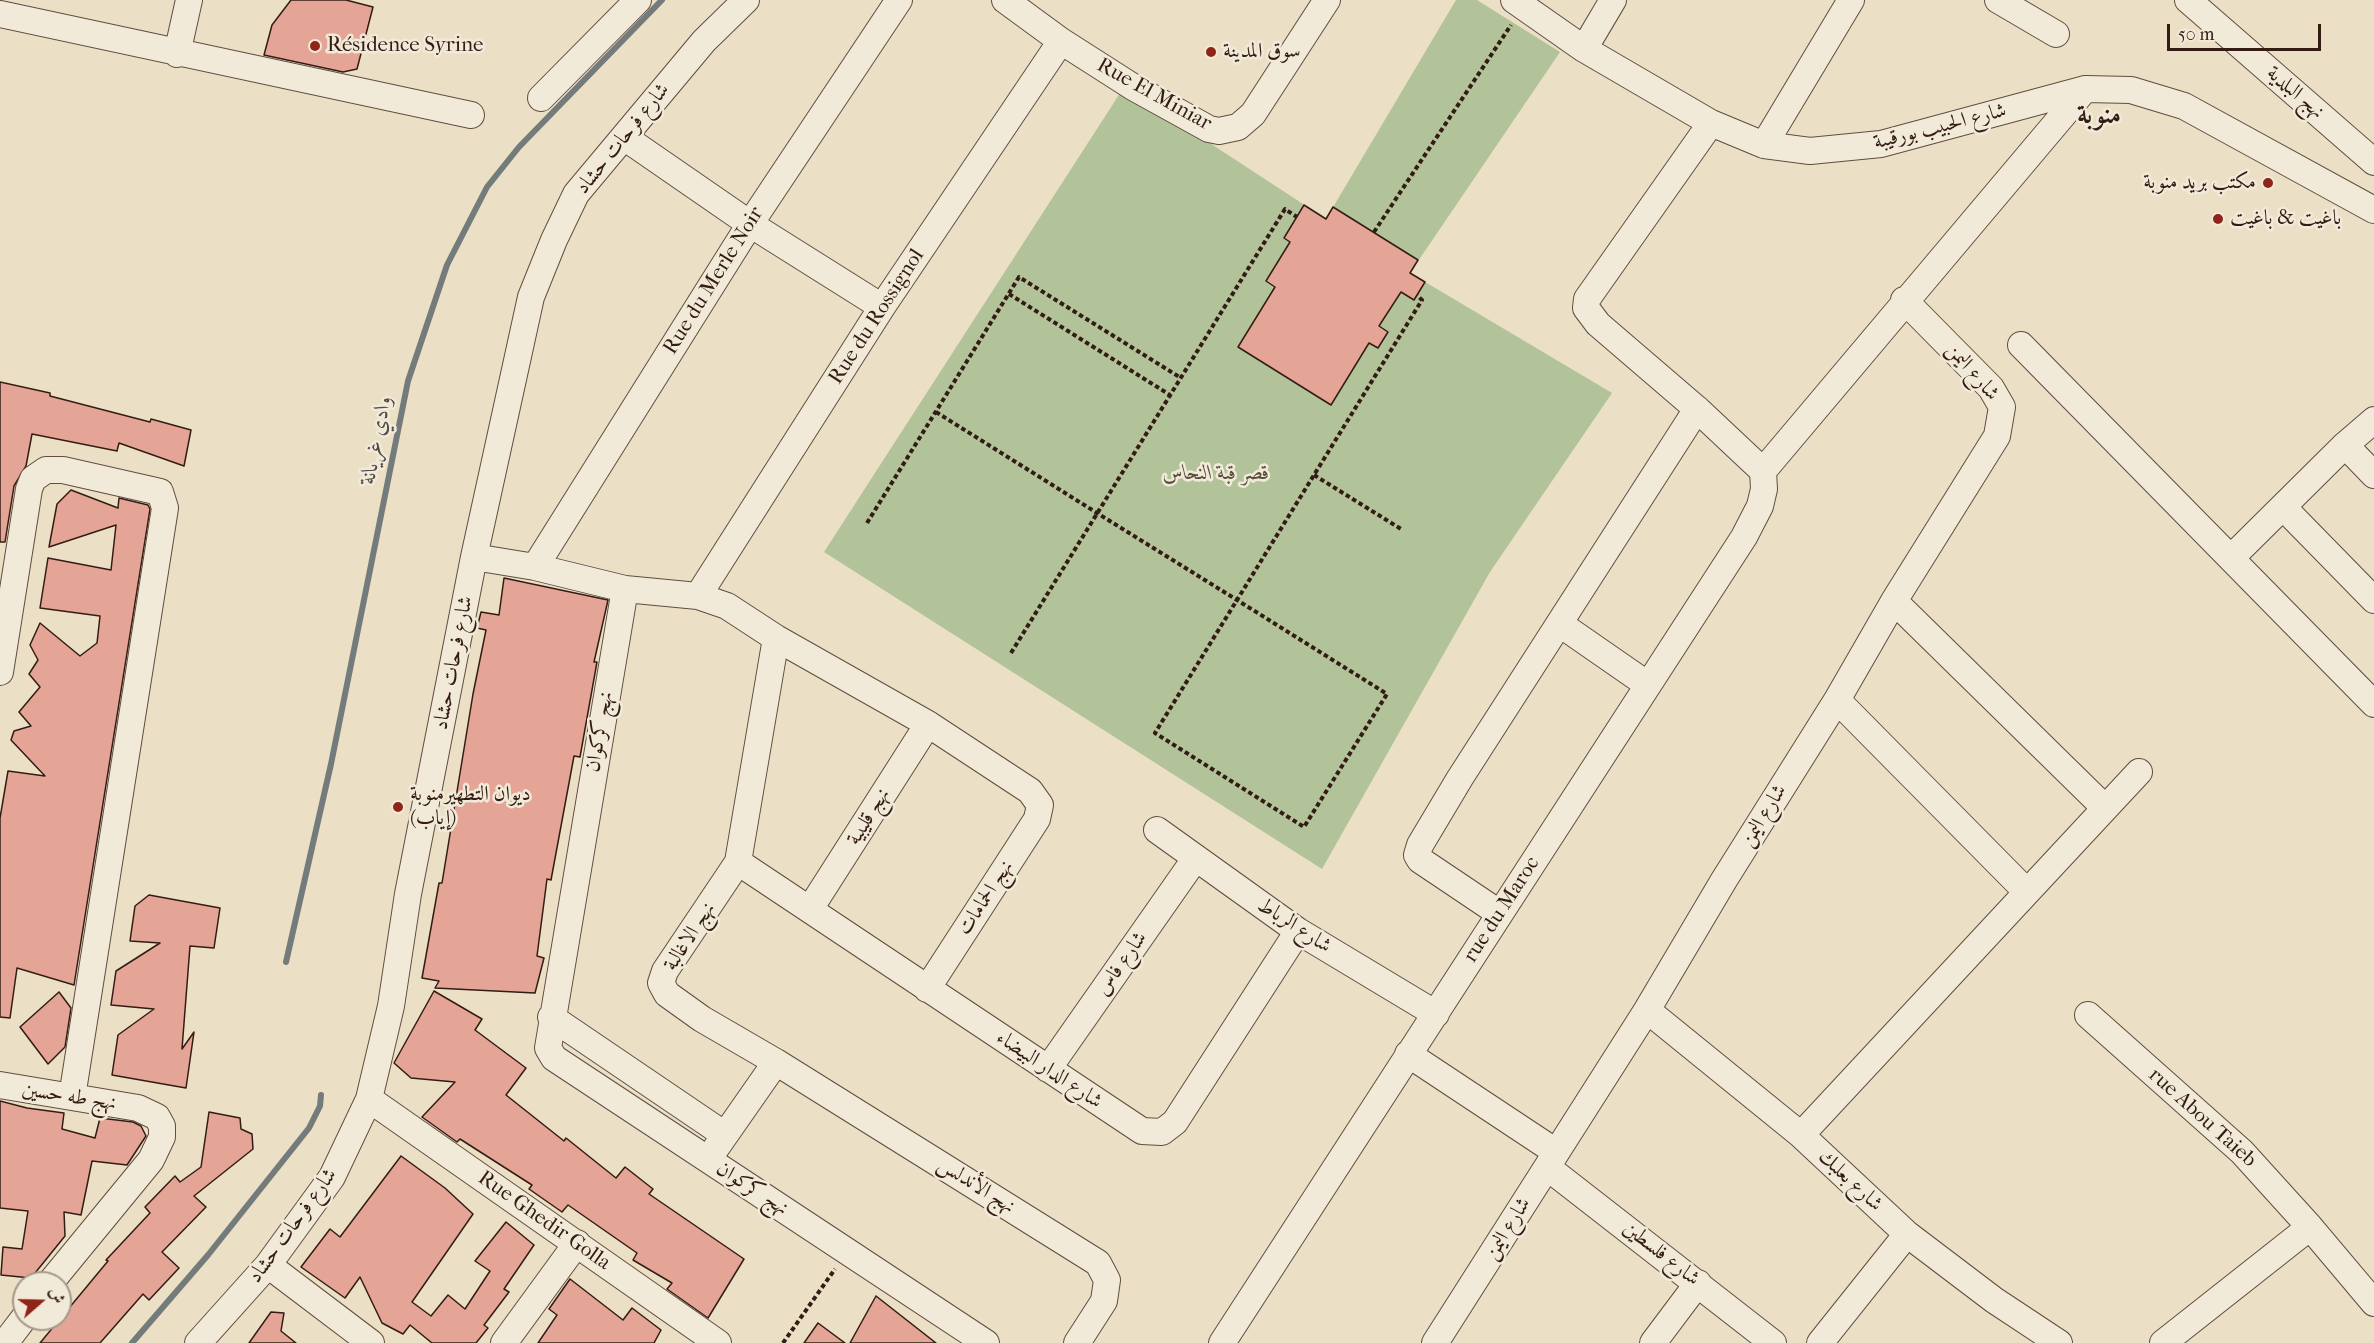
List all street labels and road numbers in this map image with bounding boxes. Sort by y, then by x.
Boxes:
street label: Rue El Miniar [1092,53,1216,137]
street label: نهج البلدية [2261,61,2329,125]
street label: شارع فرحات حشاد [570,78,676,200]
street label: شارع الحبيب بورقيبة [1871,98,2009,156]
street label: Rue du Merle Noir [658,203,770,359]
street label: Rue du Rossignol [824,245,930,389]
street label: شارع اليمن [1940,338,2004,406]
street label: شارع فرحات حشاد [429,594,479,732]
street label: نهج كركوان [581,690,619,774]
street label: شارع اليمن [1735,780,1793,852]
street label: نهج قليبية [842,784,896,850]
street label: rue du Maroc [1458,852,1546,968]
street label: نهج الحمامات [952,856,1020,940]
street label: شارع الرباط [1252,893,1336,959]
street label: نهج الاغالبة [659,898,721,976]
street label: شارع فاس [1091,927,1153,1001]
street label: شارع الدار البيضاء [991,1025,1107,1115]
street label: rue Abou Taieb [2143,1063,2261,1173]
street label: نهج طه حسين [20,1077,118,1117]
street label: شارع بعلبك [1812,1145,1888,1217]
street label: نهج الأندلس [932,1152,1020,1220]
street label: نهج كركوان [711,1156,793,1222]
street label: شارع فرحات حشاد [243,1164,343,1288]
street label: Rue Ghedir Golla [473,1166,615,1276]
street label: شارع اليمن [1479,1193,1537,1265]
street label: شارع فلسطين [1617,1216,1705,1292]

